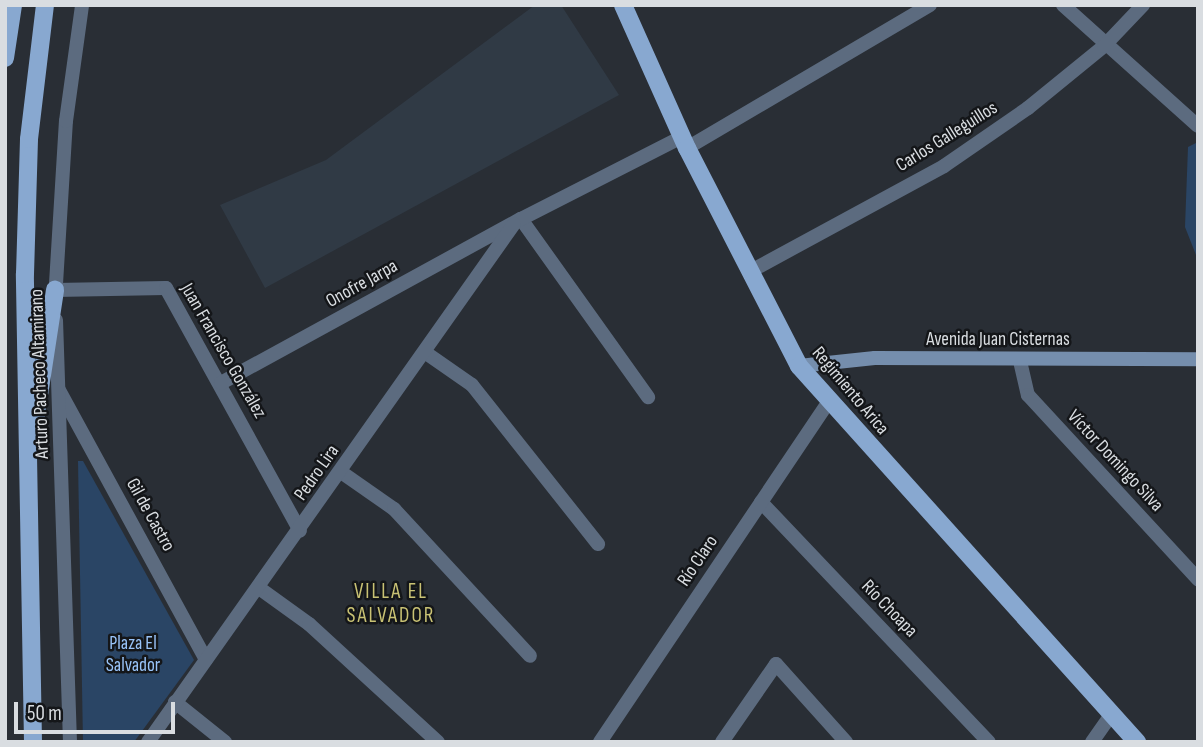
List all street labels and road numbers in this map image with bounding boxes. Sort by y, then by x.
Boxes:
street label: Carlos Galleguillos [892,97,1002,177]
street label: Onofre Jarpa [322,255,402,313]
street label: Juan Francisco González [175,279,271,423]
street label: Arturo Pacheco Altamirano [26,289,54,459]
street label: Avenida Juan Cisternas [926,329,1070,351]
street label: Regimiento Arica [807,342,893,440]
street label: Víctor Domingo Silva [1062,405,1168,517]
street label: Pedro Lira [290,441,344,505]
street label: Gil de Castro [121,474,179,556]
street label: Río Claro [673,531,723,591]
street label: Río Choapa [856,576,922,642]

